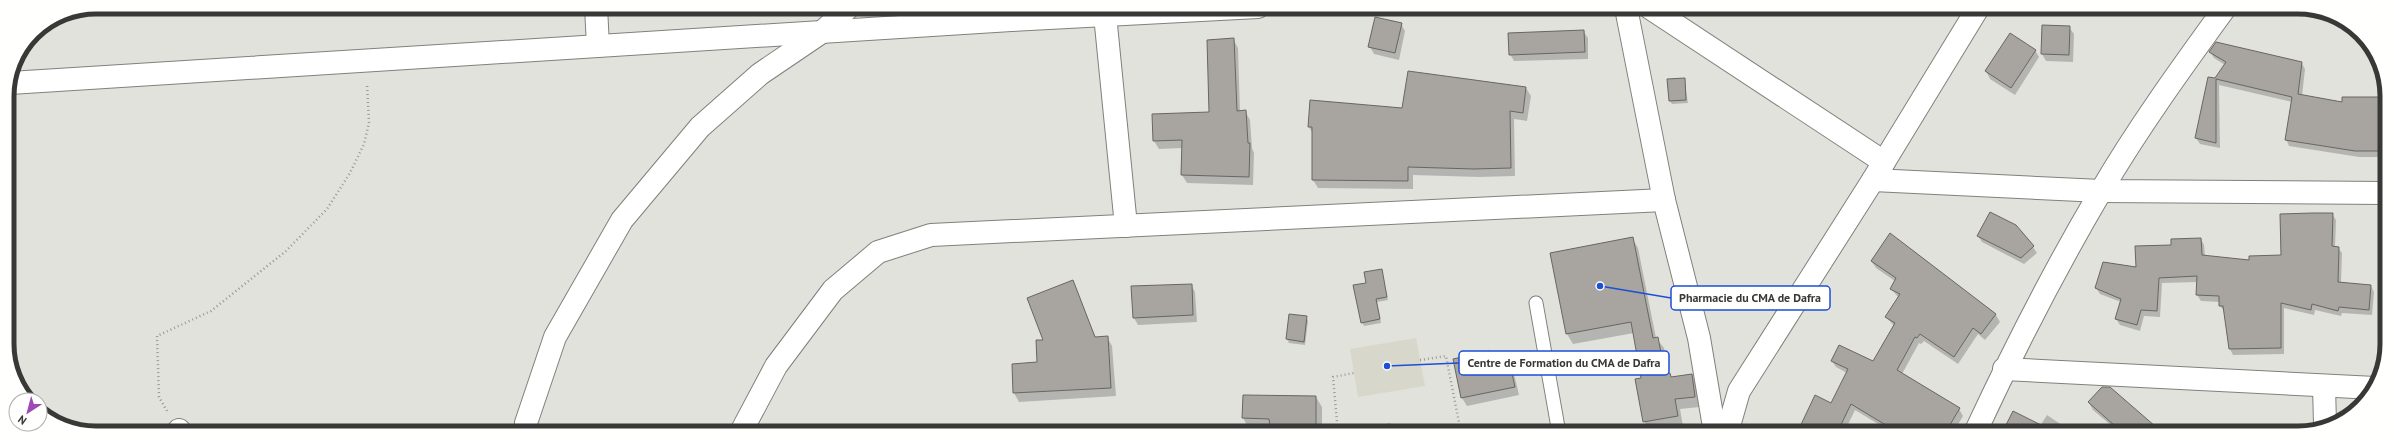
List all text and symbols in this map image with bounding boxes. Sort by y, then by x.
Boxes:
callout: Pharmacie du CMA de Dafra [1671,286,1830,310]
text: Pharmacie du CMA de Dafra [1679,290,1821,305]
callout: Centre de Formation du CMA de Dafra [1459,351,1669,375]
text: Centre de Formation du CMA de Dafra [1467,355,1661,370]
north arrow [8,392,48,432]
text: N [15,412,29,428]

